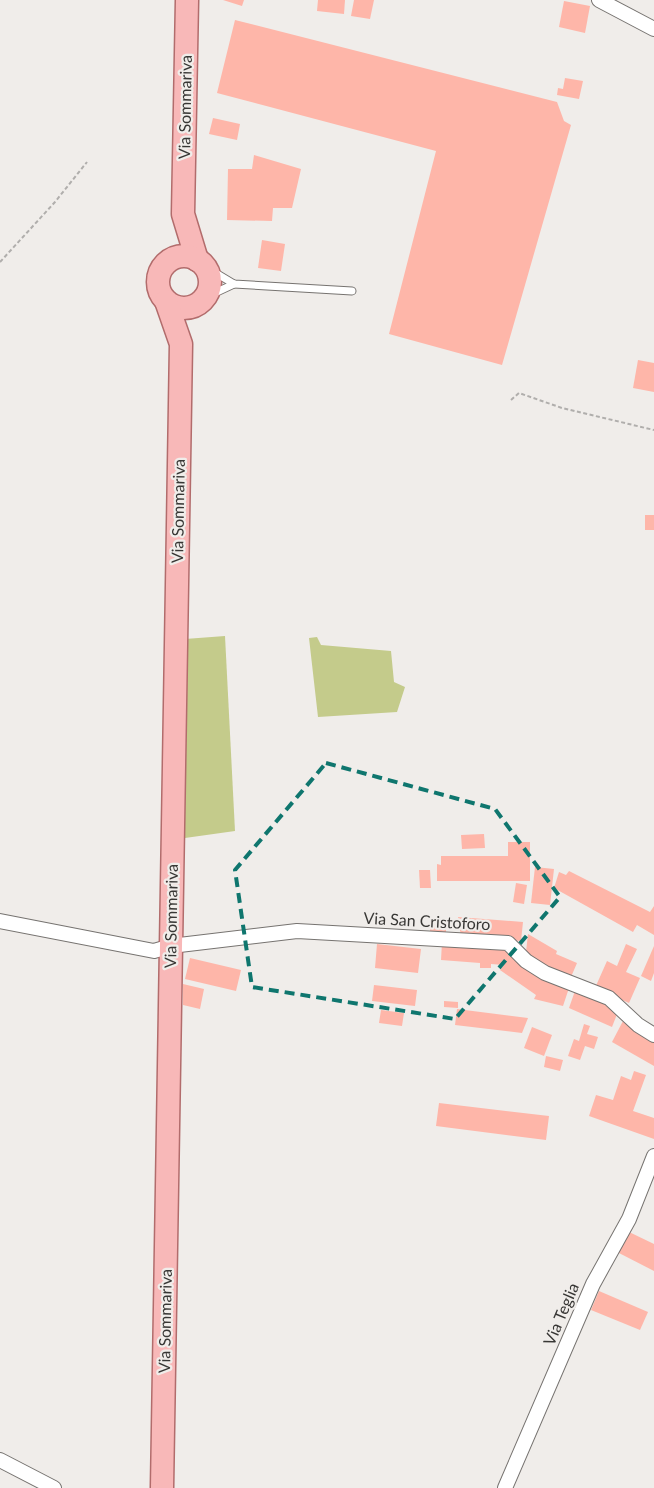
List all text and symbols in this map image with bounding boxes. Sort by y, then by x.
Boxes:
street label: Via Sommariva [174,55,195,159]
street label: Via Sommariva [167,459,188,563]
street label: Via Sommariva [160,864,181,968]
street label: Via San Cristoforo [363,908,491,933]
street label: Via Sommariva [154,1269,175,1373]
street label: Via Teglia [539,1280,582,1348]

